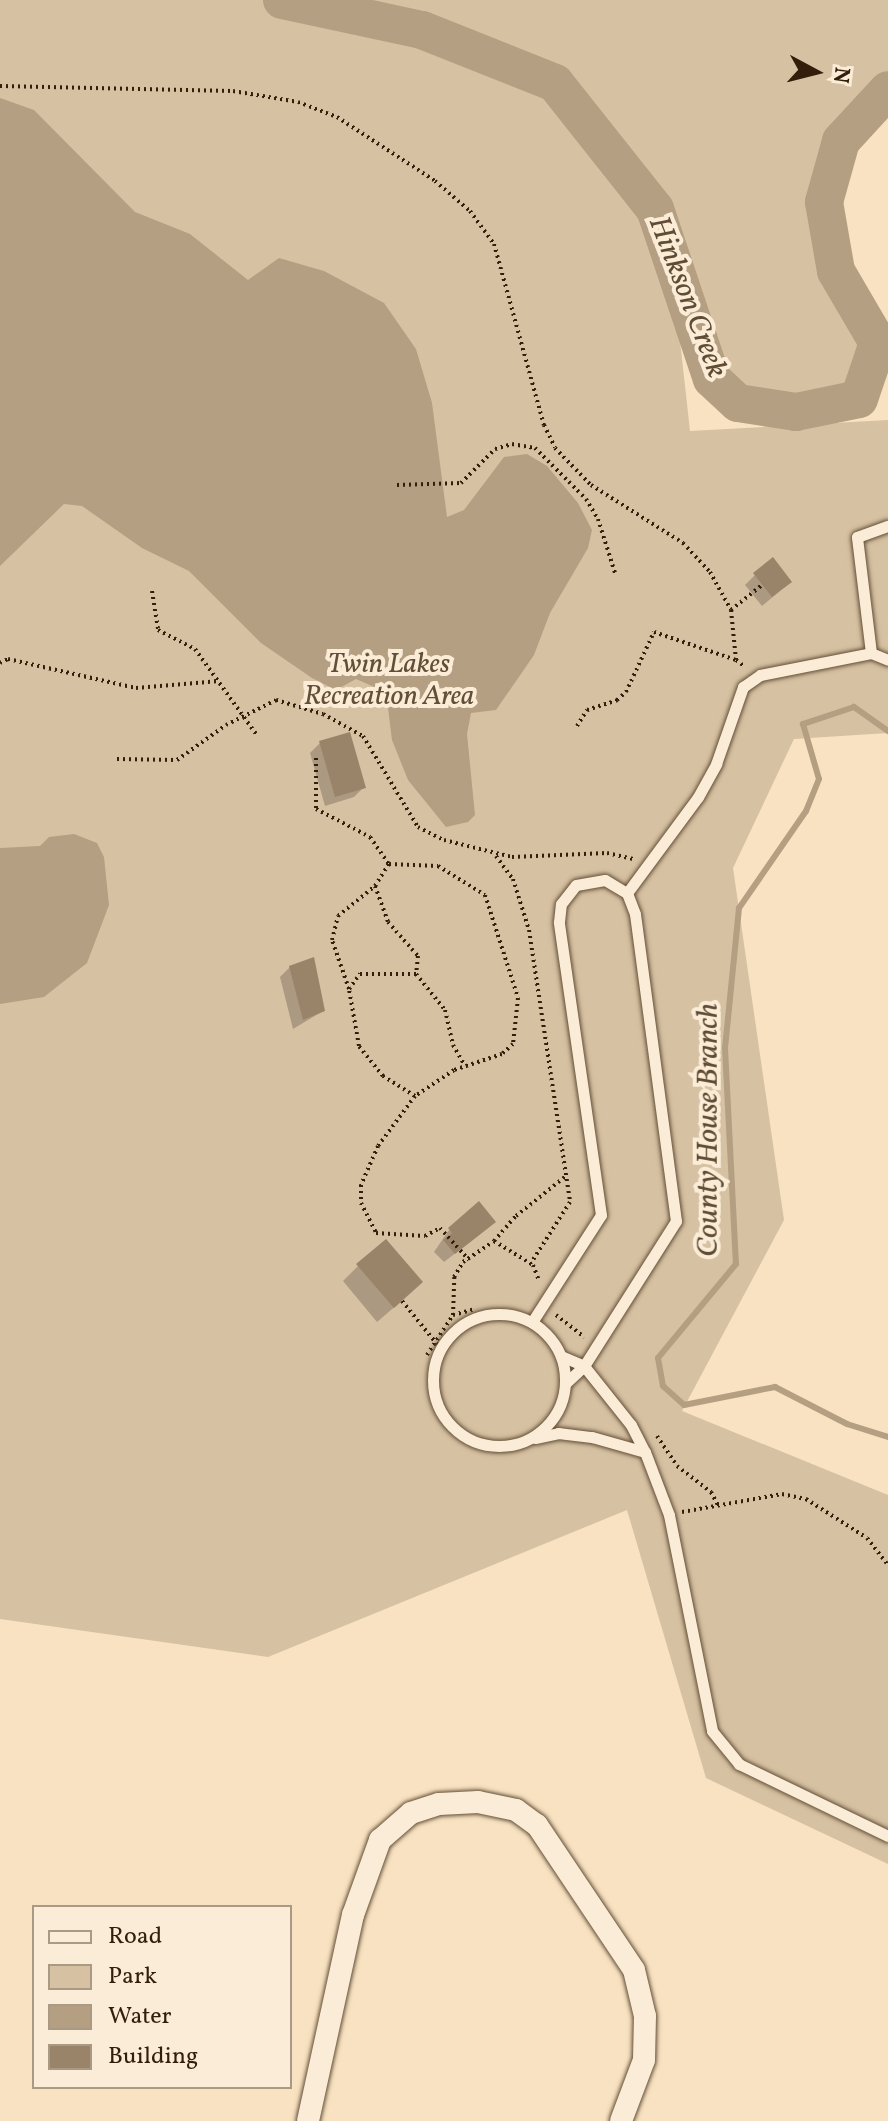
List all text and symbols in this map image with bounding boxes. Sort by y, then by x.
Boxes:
north arrow [776,32,856,112]
text: N [824,65,857,85]
water label: Hinkson Creek [640,211,734,383]
park label: Twin Lakes Recreation Area [304,648,474,714]
water label: County House Branch [691,1003,727,1257]
legend [32,1905,292,2089]
text: Road [108,1920,162,1954]
text: Park [108,1960,157,1994]
text: Water [108,2000,172,2034]
text: Building [108,2040,198,2074]

